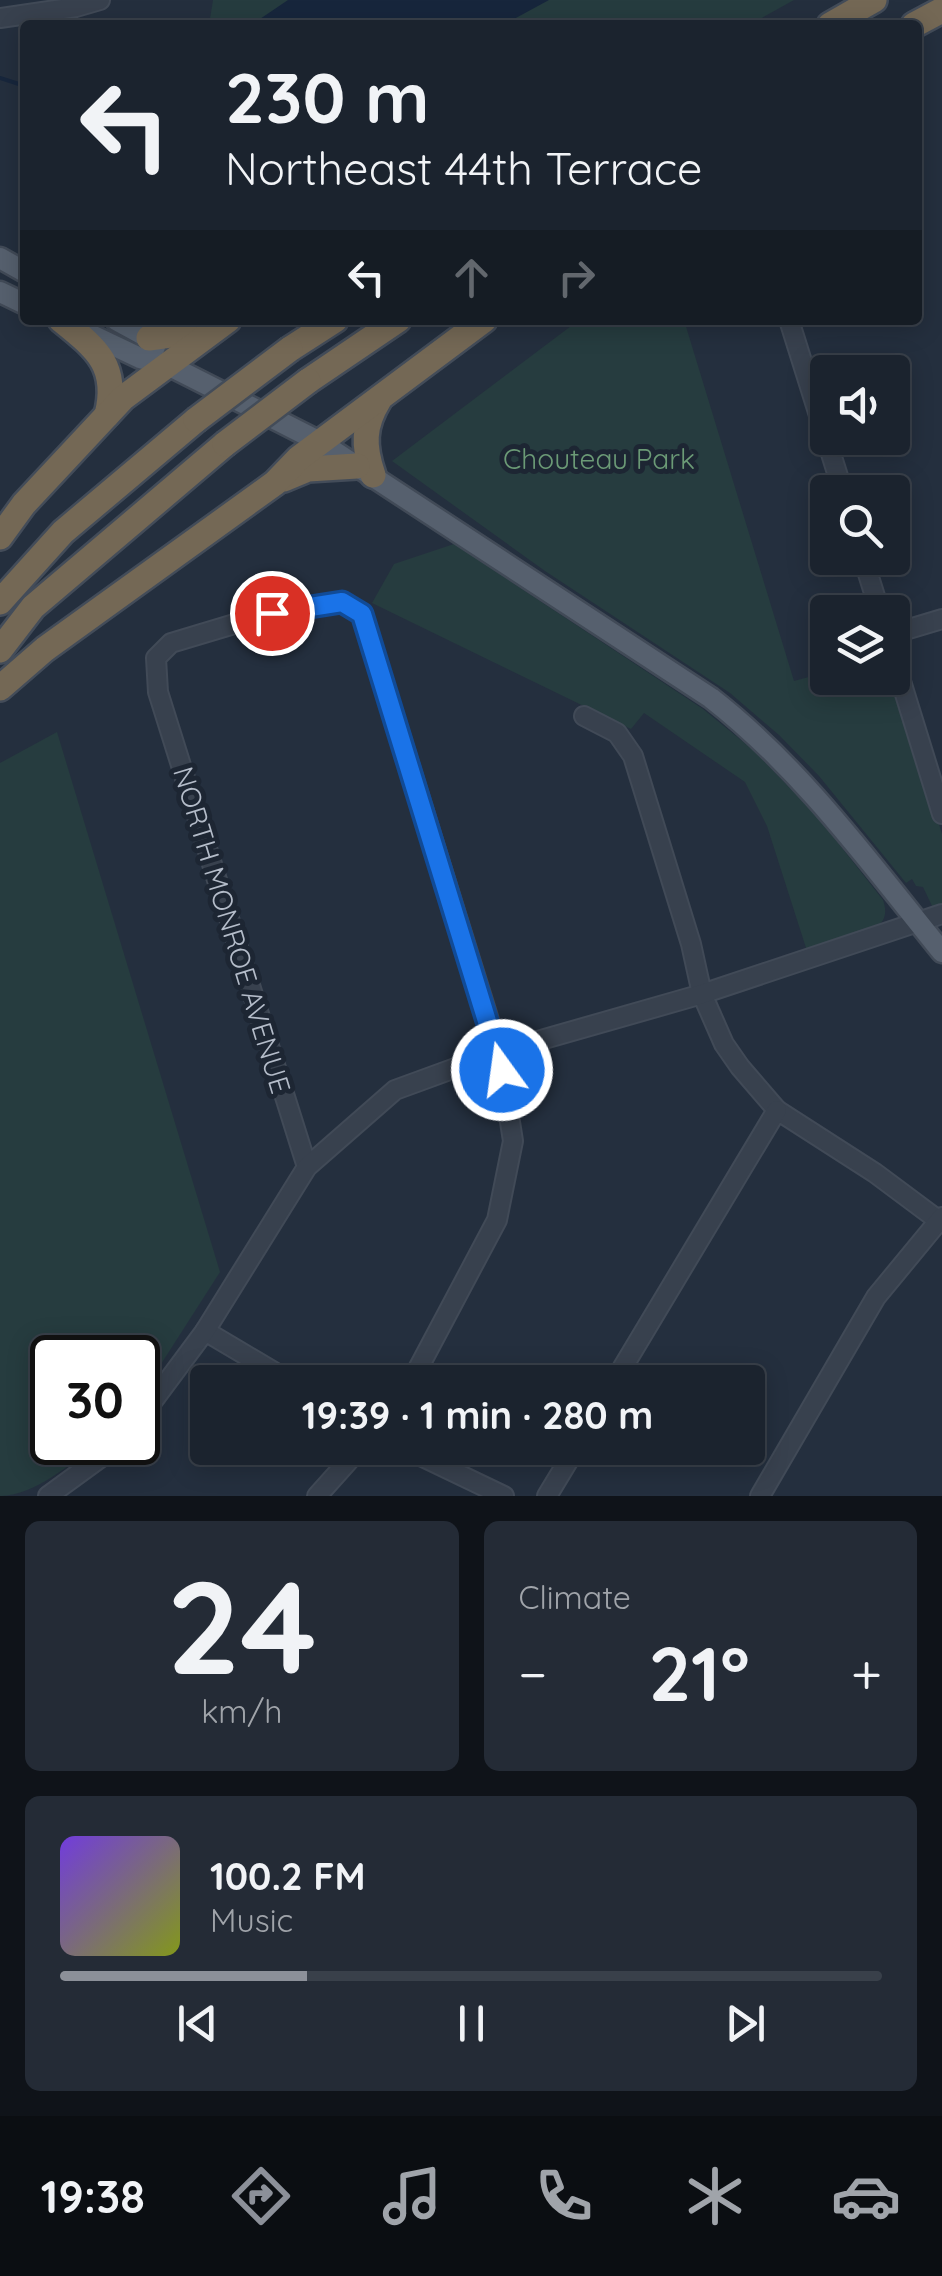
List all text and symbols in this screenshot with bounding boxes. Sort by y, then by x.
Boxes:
text: 230 m [225,53,430,141]
icon: left [60,60,190,190]
text: Northeast 44th Terrace [225,140,702,196]
icon: left [339,250,394,305]
icon: ahead [444,250,499,305]
icon: right [549,250,604,305]
map controls [810,355,910,695]
button: sound [810,355,910,455]
park label: Chouteau Park [503,441,695,476]
button: search [810,475,910,575]
pin [230,571,315,656]
icon: arrive [245,586,300,641]
button: layers [810,595,910,695]
street label: NORTH MONROE AVENUE [166,762,299,1097]
position arrow [450,1018,554,1122]
speed limit sign: 30 [30,1335,160,1465]
text: 19:39 · 1 min · 280 m [302,1391,653,1439]
text: 24 [167,1544,317,1707]
text: Climate [519,1577,631,1617]
text: 21° [648,1626,750,1720]
text: − [519,1639,547,1708]
text: + [851,1639,882,1708]
text: km/h [201,1691,282,1731]
text: 100.2 FM [210,1852,366,1900]
text: Music [210,1900,293,1940]
icon: previous [170,1996,225,2051]
icon: pause [444,1996,499,2051]
icon: next [718,1996,773,2051]
icon: directions [226,2161,296,2231]
icon: music [377,2161,447,2231]
icon: phone [529,2161,599,2231]
icon: climate [680,2161,750,2231]
icon: car [831,2161,901,2231]
text: 19:38 [41,2168,145,2224]

